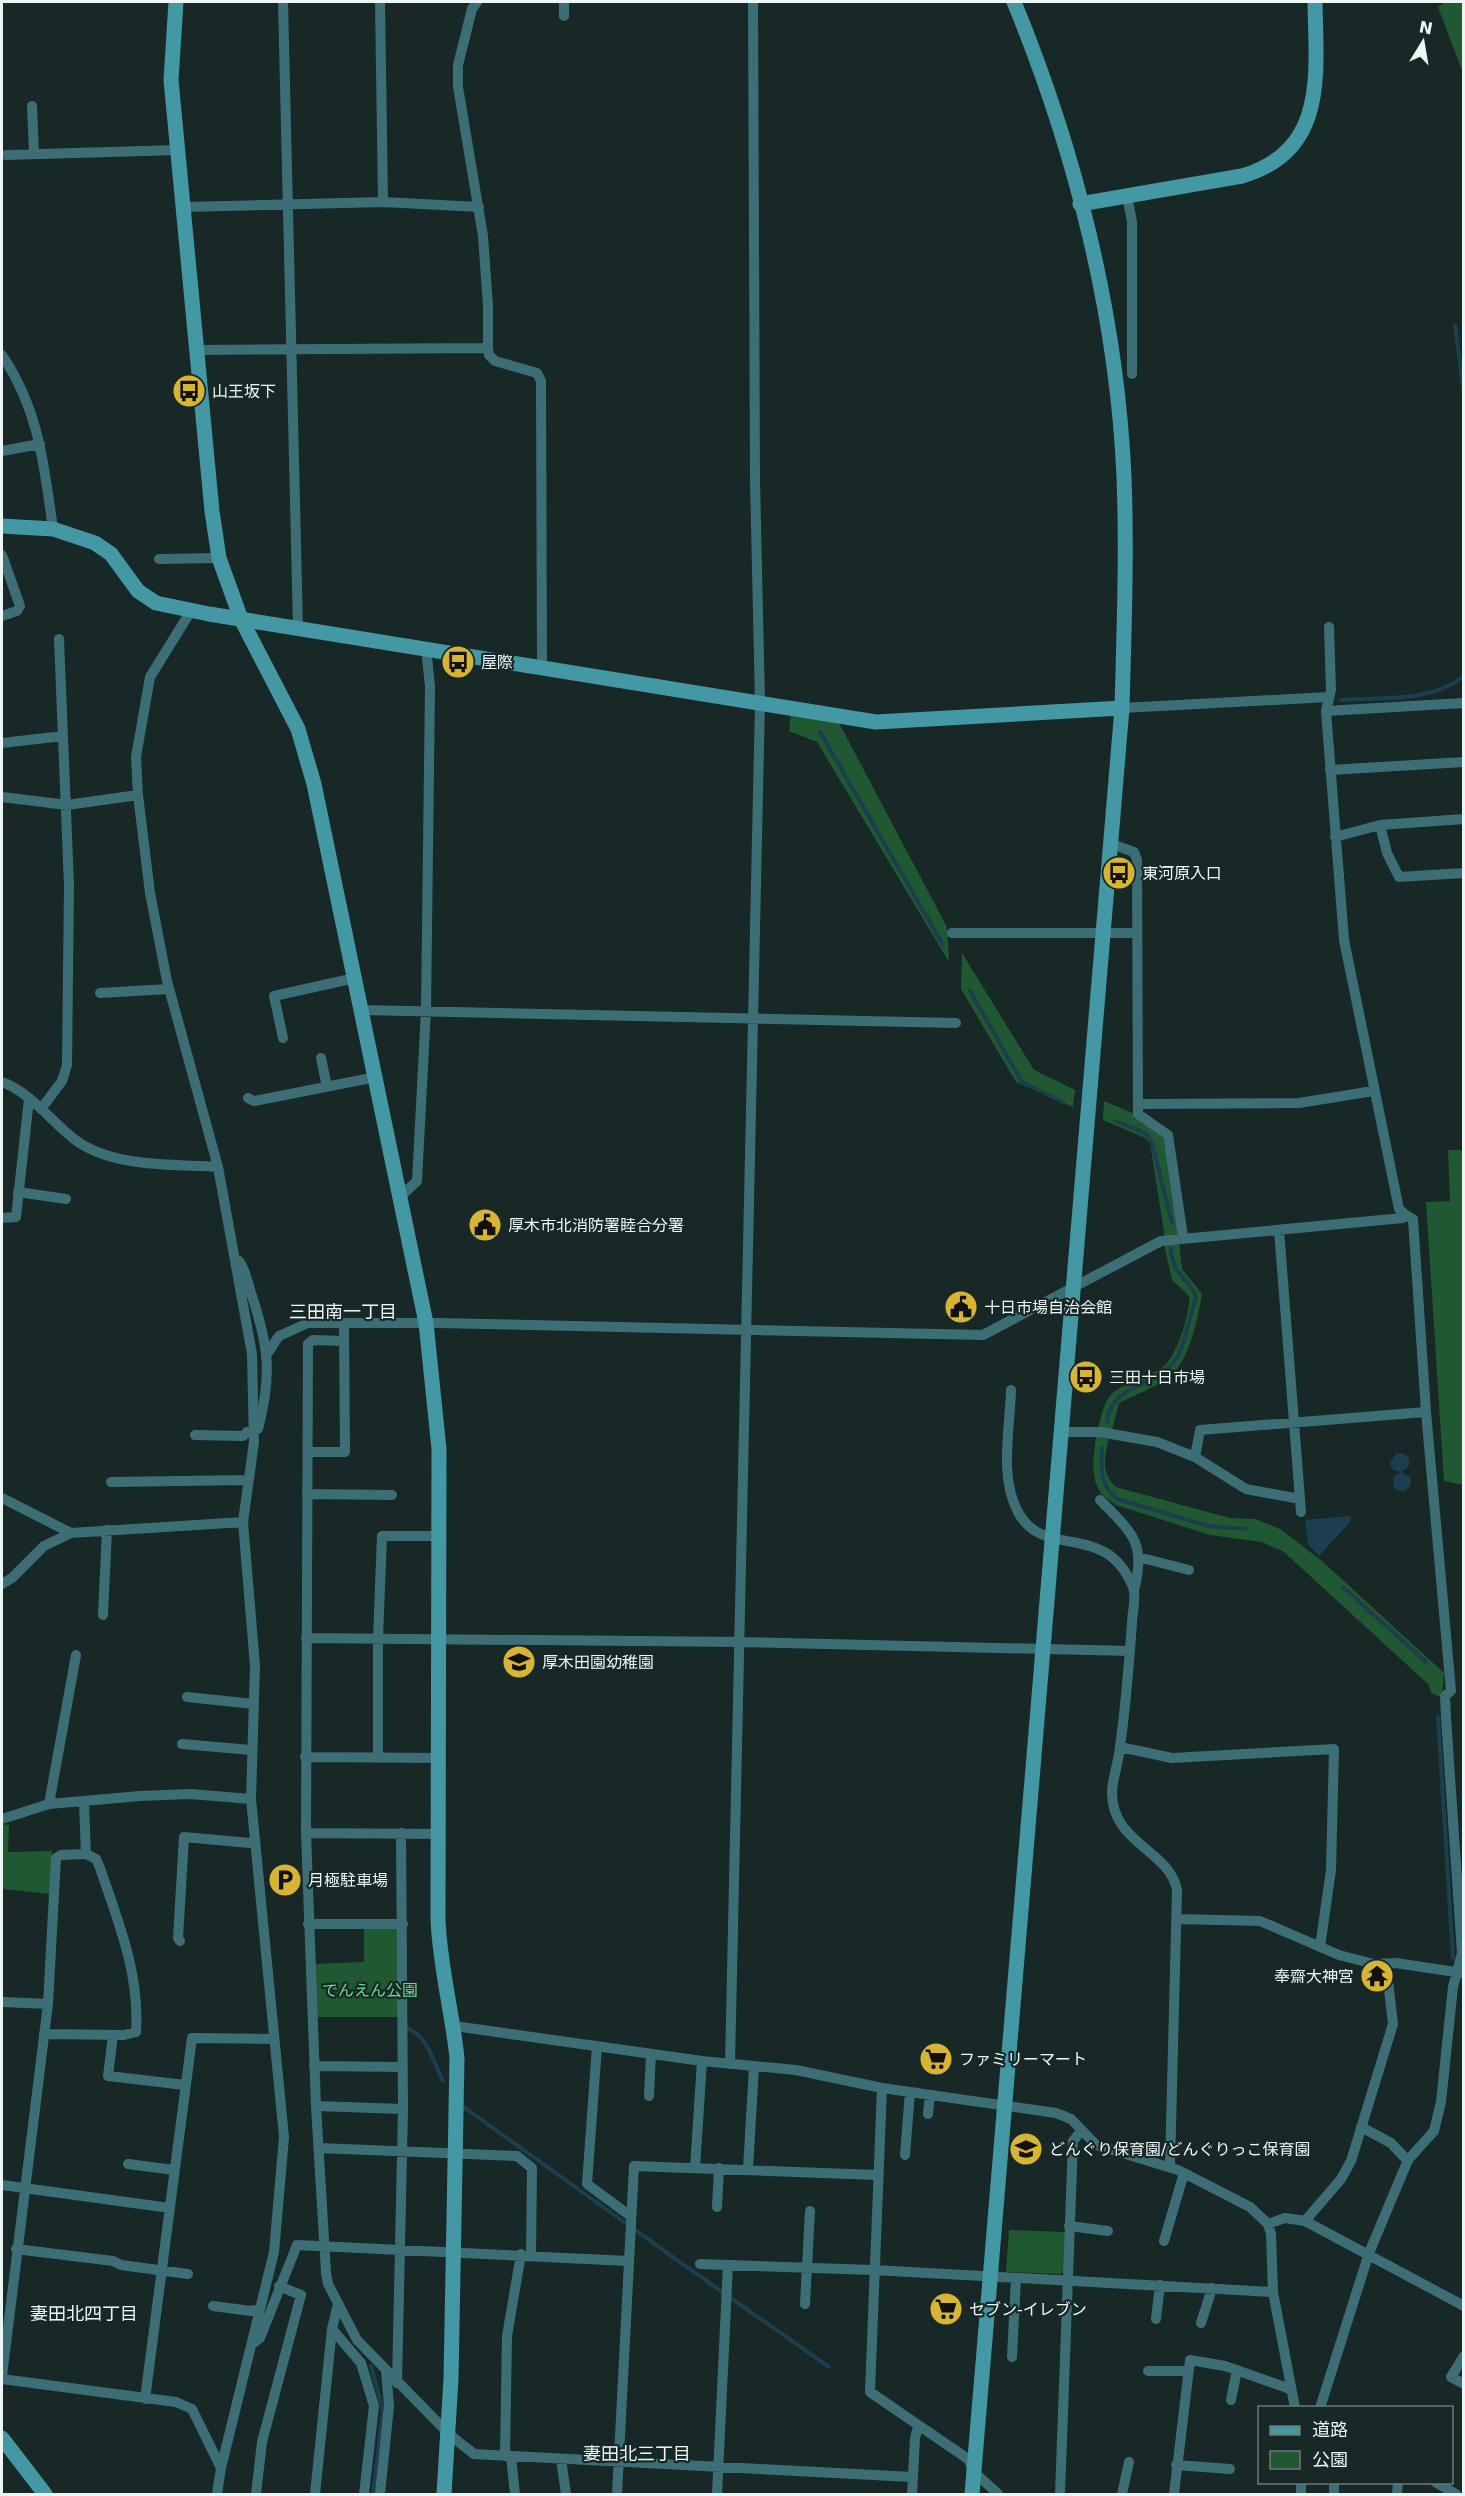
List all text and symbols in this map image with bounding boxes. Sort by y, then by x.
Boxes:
north arrow [1393,12,1453,72]
text: N [1417,17,1434,38]
bus stop icon: 山王坂下 [171,373,207,409]
place label: 山王坂下 [212,382,276,401]
bus stop icon: 屋際 [440,644,476,680]
place label: 屋際 [481,653,513,672]
bus stop icon: 東河原入口 [1101,855,1137,891]
place label: 東河原入口 [1142,864,1222,883]
public building icon: 厚木市北消防署睦合分署 [467,1207,503,1243]
place label: 厚木市北消防署睦合分署 [508,1216,684,1235]
public building icon: 十日市場自治会館 [943,1289,979,1325]
place label: 十日市場自治会館 [984,1298,1112,1317]
district label: 三田南一丁目 [289,1301,397,1322]
bus stop icon: 三田十日市場 [1068,1359,1104,1395]
place label: 三田十日市場 [1109,1368,1205,1387]
school or university icon: 厚木田園幼稚園 [501,1644,537,1680]
place label: 厚木田園幼稚園 [542,1653,654,1672]
parking icon: 月極駐車場 [267,1862,303,1898]
place label: 月極駐車場 [308,1871,388,1890]
temple icon: 奉齋大神宮 [1359,1958,1395,1994]
place label: 奉齋大神宮 [1274,1967,1354,1986]
park label: でんえん公園 [322,1981,418,2000]
supermarket icon: ファミリーマート [918,2041,954,2077]
place label: ファミリーマート [959,2050,1087,2069]
school or university icon: どんぐり保育園/どんぐりっこ保育園 [1008,2131,1044,2167]
place label: どんぐり保育園/どんぐりっこ保育園 [1049,2140,1310,2159]
supermarket icon: セブン-イレブン [928,2291,964,2327]
place label: セブン-イレブン [969,2300,1087,2319]
district label: 妻田北四丁目 [30,2303,138,2324]
legend [1258,2406,1453,2484]
text: 道路 [1312,2419,1348,2440]
district label: 妻田北三丁目 [583,2443,691,2464]
text: 公園 [1312,2449,1348,2470]

